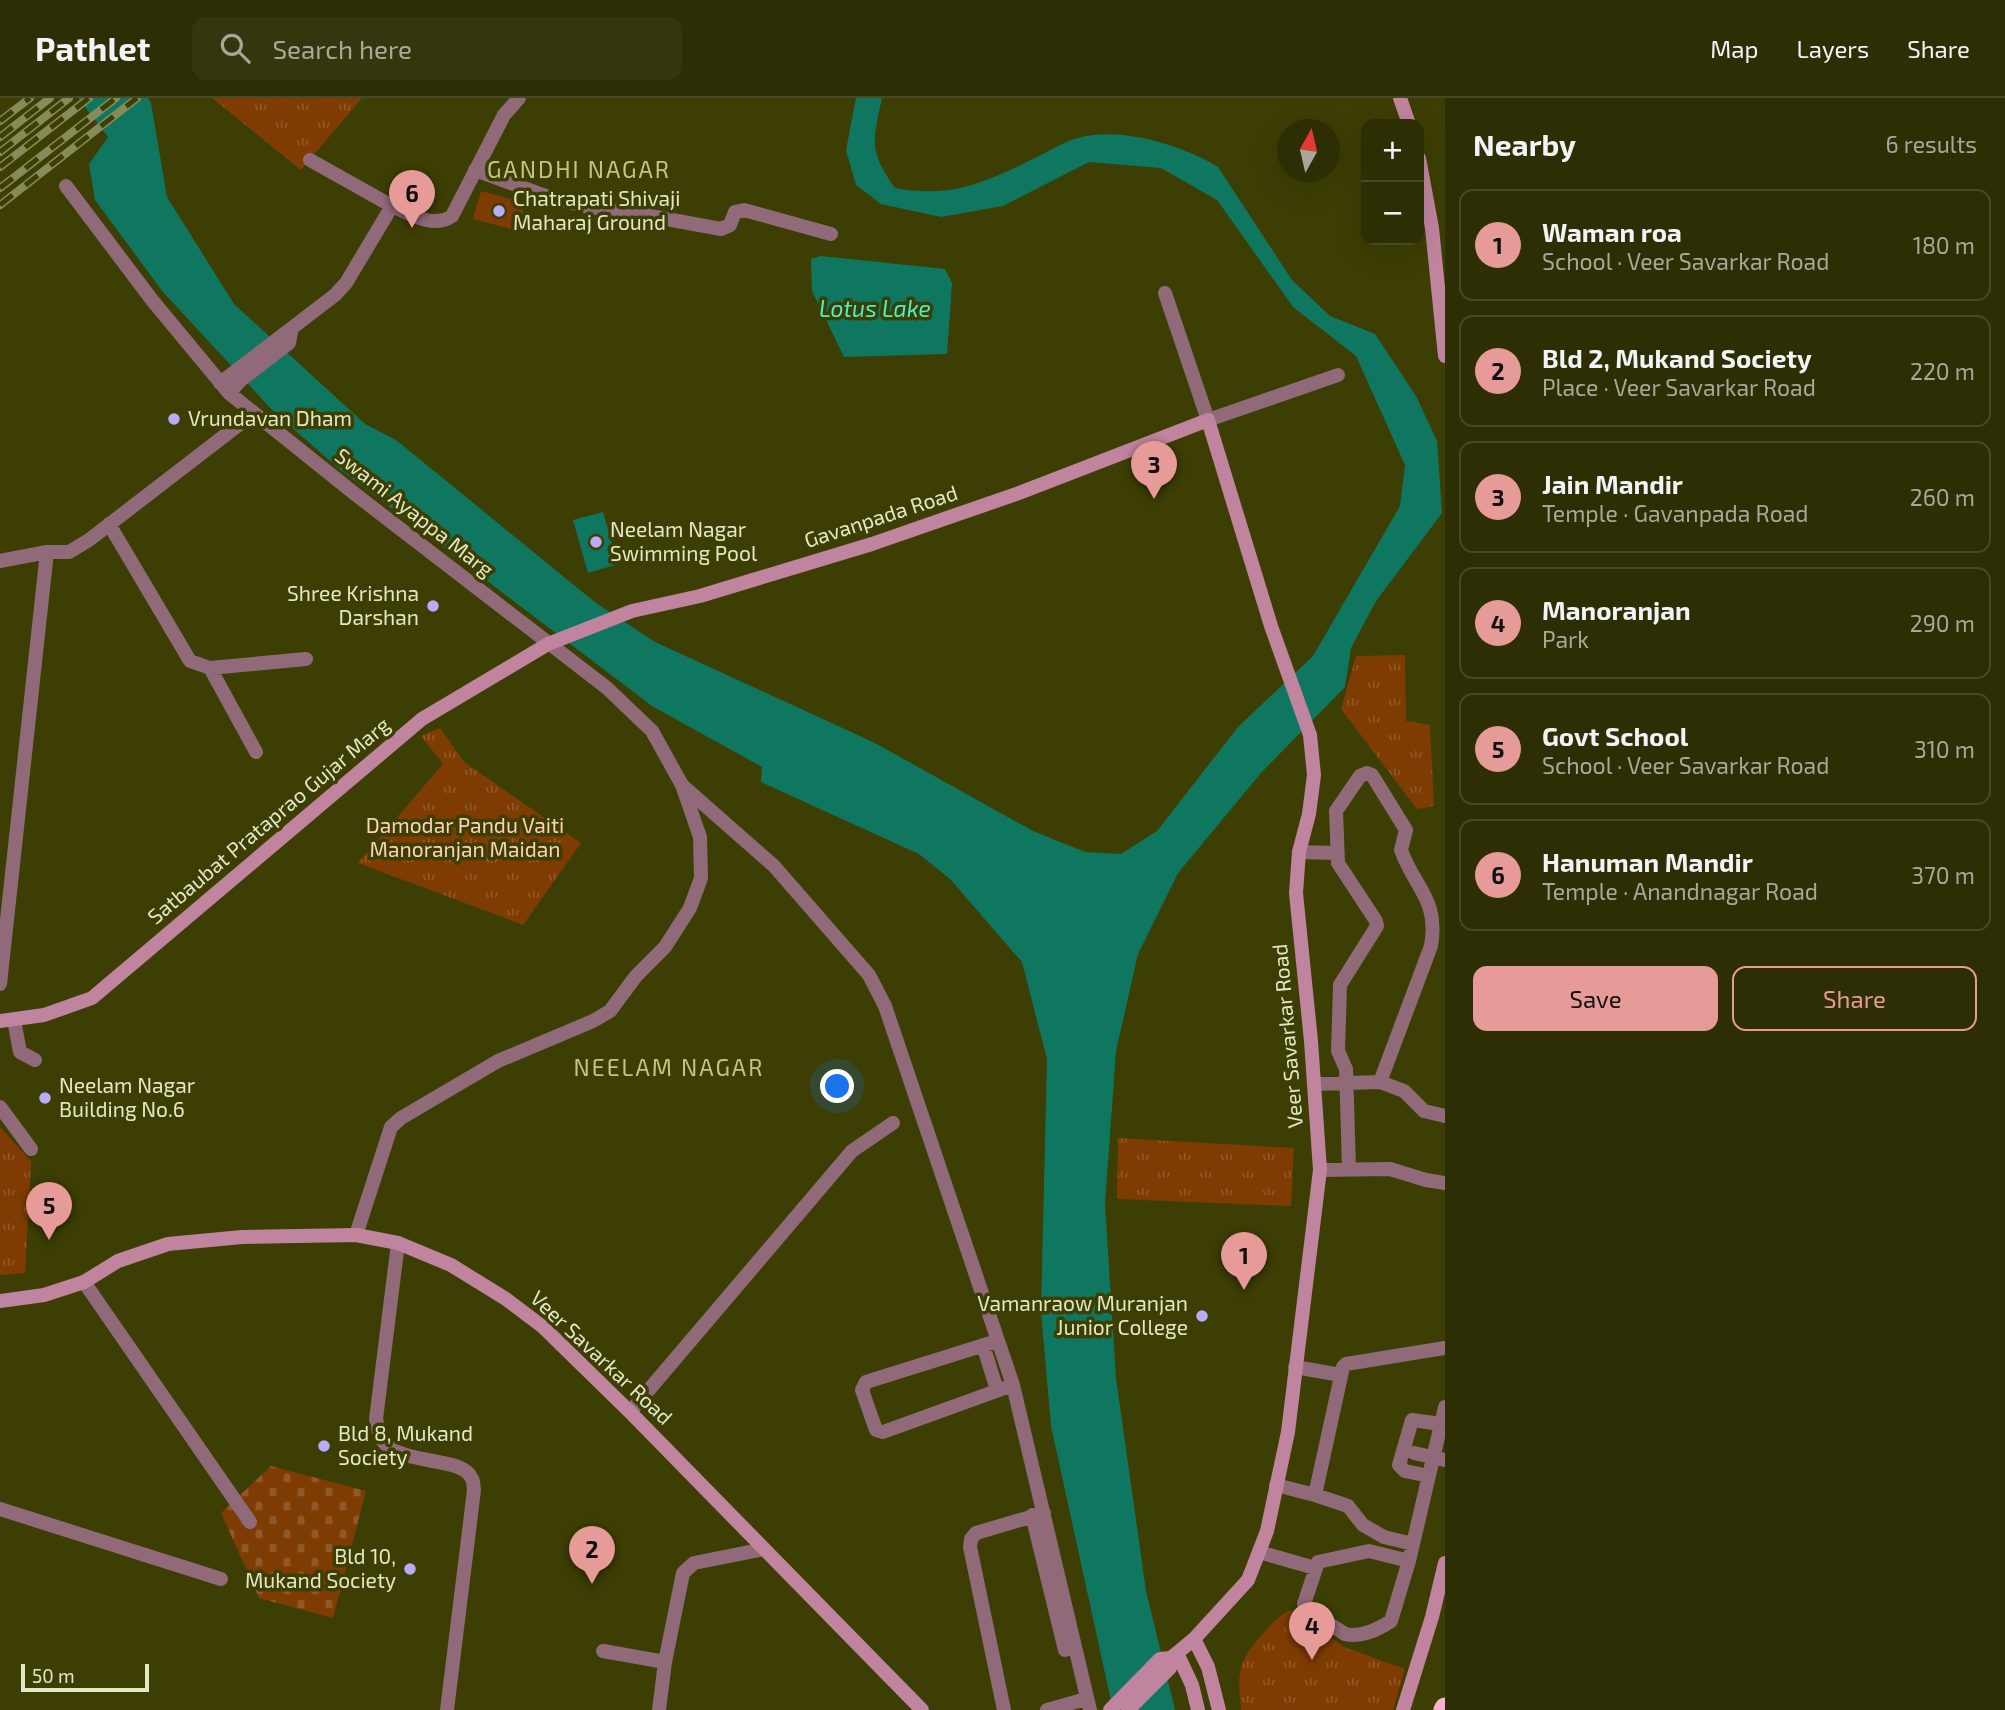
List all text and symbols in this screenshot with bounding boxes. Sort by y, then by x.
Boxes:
search box [192,17,682,80]
text: Pathlet [35,28,150,68]
icon: search [216,29,254,67]
text: Search here [272,33,412,64]
text: Map [1710,34,1758,63]
text: Layers [1796,34,1869,63]
text: Share [1907,34,1970,63]
north arrow [1277,119,1340,182]
map controls [1361,119,1424,245]
button: + [1361,119,1424,182]
text: Nearby [1473,126,1576,162]
text: 6 results [1886,130,1977,158]
district label: GANDHI NAGAR [487,155,671,183]
pin: 6 [389,170,435,228]
button: − [1361,182,1424,245]
place label: Chatrapati Shivaji Maharaj Ground [513,185,680,235]
marker: Chatrapati Shivaji Maharaj Ground [491,203,507,219]
text: Waman roa [1542,216,1682,247]
text: 1 [1493,231,1503,259]
text: 180 m [1913,231,1975,259]
text: School · Veer Savarkar Road [1542,247,1829,275]
water label: Lotus Lake [819,294,931,322]
text: Bld 2, Mukand Society [1542,342,1812,373]
text: 2 [1491,357,1505,385]
text: 220 m [1910,357,1975,385]
text: Place · Veer Savarkar Road [1542,373,1816,401]
place label: Vrundavan Dham [188,405,352,430]
marker: Vrundavan Dham [166,411,182,427]
pin: 3 [1131,441,1177,499]
street label: Swami Ayappa Marg [331,442,499,582]
text: Jain Mandir [1542,468,1683,499]
street label: Gavanpada Road [801,479,960,552]
text: 3 [1491,483,1505,511]
text: 260 m [1910,483,1975,511]
text: Temple · Gavanpada Road [1542,499,1809,527]
place label: Neelam Nagar Swimming Pool [610,516,758,565]
marker: Neelam Nagar Swimming Pool [588,534,604,550]
place label: Shree Krishna Darshan [287,580,419,629]
text: Manoranjan [1542,594,1691,625]
marker: Shree Krishna Darshan [425,598,441,614]
text: 4 [1491,609,1505,637]
text: 290 m [1910,609,1975,637]
text: Park [1542,625,1589,653]
street label: Satbaubat Prataprao Gujar Marg [142,711,395,929]
text: Govt School [1542,720,1688,751]
text: 5 [1492,735,1504,763]
text: 310 m [1914,735,1975,763]
text: School · Veer Savarkar Road [1542,751,1829,779]
park label: Damodar Pandu Vaiti Manoranjan Maidan [366,812,564,862]
text: Hanuman Mandir [1542,846,1753,877]
text: 6 [1491,861,1505,889]
text: 370 m [1911,861,1975,889]
text: Temple · Anandnagar Road [1542,877,1818,905]
street label: Veer Savarkar Road [1266,943,1307,1129]
button: Save [1473,966,1718,1031]
button: Share [1732,966,1977,1031]
district label: NEELAM NAGAR [574,1053,764,1081]
your location [820,1069,854,1103]
place label: Neelam Nagar Building No.6 [59,1072,196,1121]
marker: Neelam Nagar Building No.6 [37,1090,53,1106]
pin: 5 [26,1182,72,1240]
pin: 1 [1221,1232,1267,1290]
street label: Veer Savarkar Road [526,1285,678,1429]
place label: Vamanraow Muranjan Junior College [977,1290,1188,1339]
marker: Vamanraow Muranjan Junior College [1194,1308,1210,1324]
place label: Bld 8, Mukand Society [338,1420,473,1469]
marker: Bld 8, Mukand Society [316,1438,332,1454]
pin: 2 [569,1526,615,1584]
place label: Bld 10, Mukand Society [245,1543,396,1592]
marker: Bld 10, Mukand Society [402,1561,418,1577]
pin: 4 [1289,1602,1335,1660]
scale bar [21,1661,149,1693]
text: 50 m [32,1664,75,1687]

